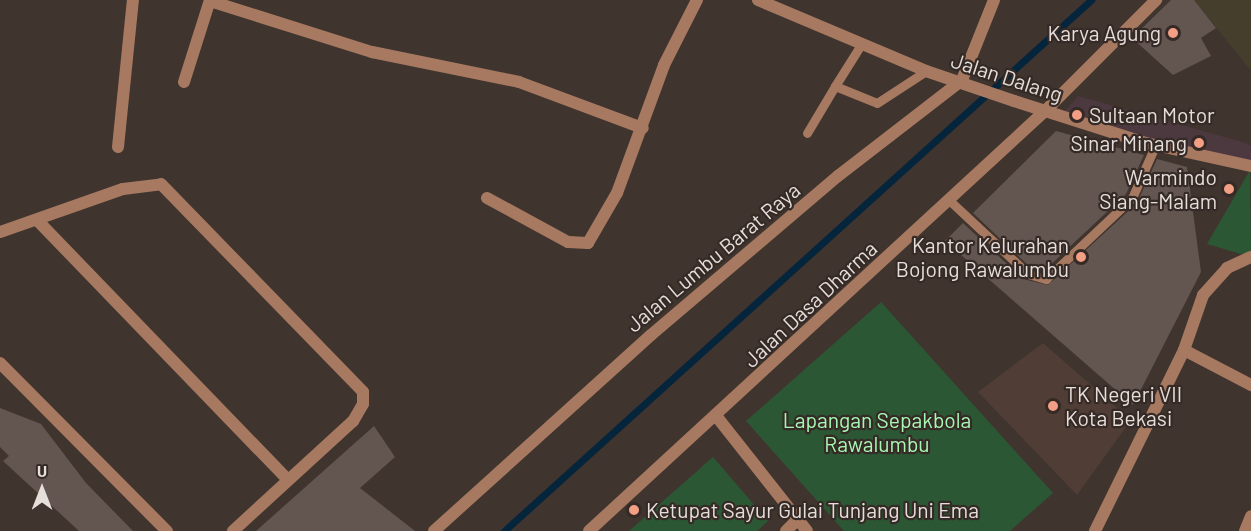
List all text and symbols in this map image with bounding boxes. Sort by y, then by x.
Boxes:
place label: Karya Agung [1047,20,1161,46]
marker: Karya Agung [1166,26,1180,40]
street label: Jalan Dalang [948,47,1066,107]
place label: Sultaan Motor [1089,102,1215,128]
marker: Sultaan Motor [1070,108,1084,122]
place label: Sinar Minang [1071,130,1187,156]
marker: Sinar Minang [1192,136,1206,150]
place label: Warmindo Siang-Malam [1099,164,1217,214]
street label: Jalan Lumbu Barat Raya [621,177,805,337]
marker: Warmindo Siang-Malam [1222,182,1236,196]
place label: Kantor Kelurahan Bojong Rawalumbu [896,232,1069,282]
street label: Jalan Dasa Dharma [738,236,882,372]
marker: Kantor Kelurahan Bojong Rawalumbu [1074,250,1088,264]
place label: TK Negeri VII Kota Bekasi [1065,381,1182,431]
marker: TK Negeri VII Kota Bekasi [1046,399,1060,413]
park label: Lapangan Sepakbola Rawalumbu [783,407,971,457]
north arrow [12,459,72,519]
text: U [37,461,47,480]
place label: Ketupat Sayur Gulai Tunjang Uni Ema [646,497,979,523]
marker: Ketupat Sayur Gulai Tunjang Uni Ema [627,503,641,517]

